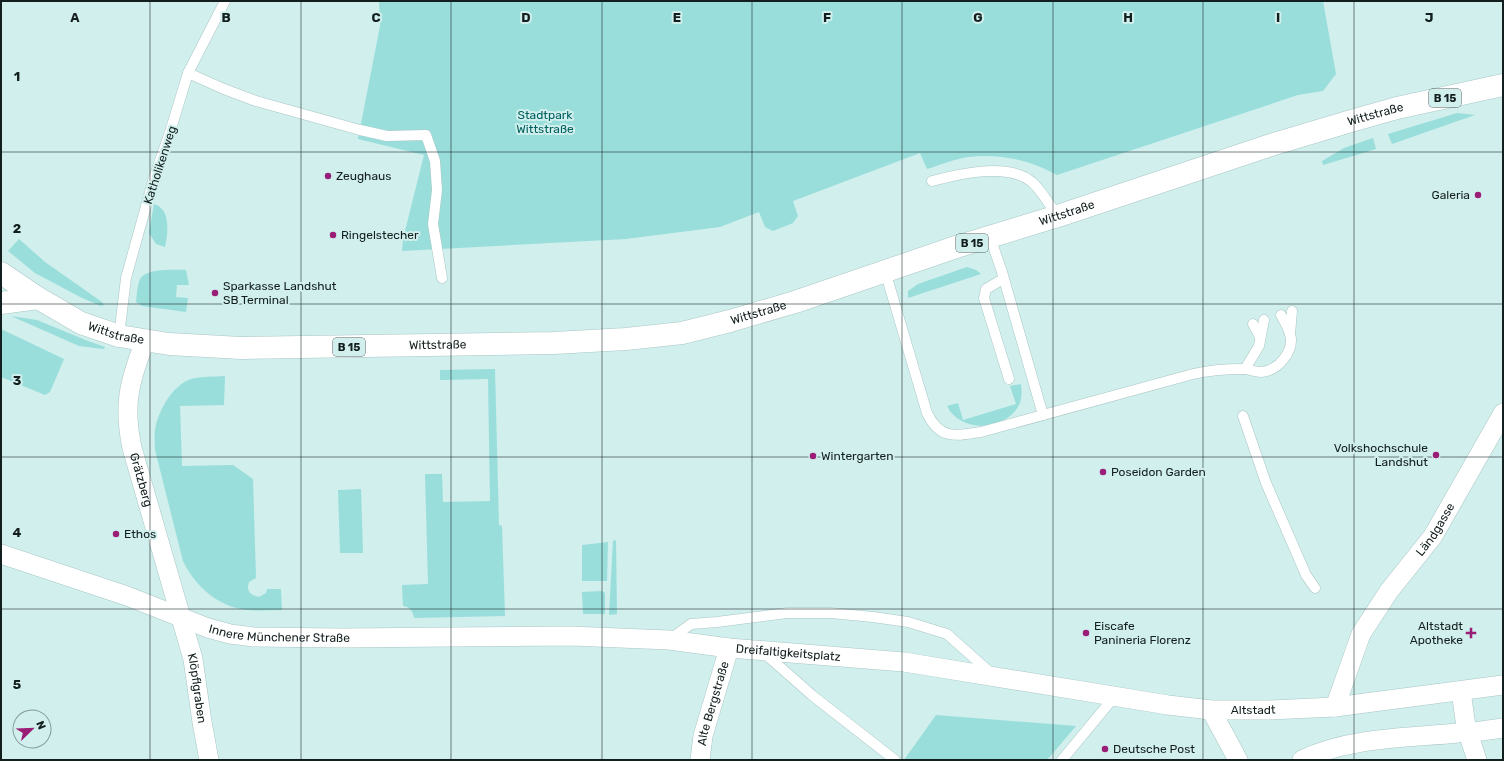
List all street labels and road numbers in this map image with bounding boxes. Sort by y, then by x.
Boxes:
road number: B 15 [1429,89,1461,107]
street label: Wittstraße [1346,100,1405,129]
street label: Katholikenweg [141,124,179,206]
street label: Wittstraße [1037,197,1097,228]
road number: B 15 [956,234,988,252]
street label: Wittstraße [729,298,788,327]
street label: Wittstraße [86,319,145,347]
street label: Wittstraße [409,337,467,352]
road number: B 15 [333,338,365,356]
street label: Grätzberg [127,451,156,509]
street label: Ländgasse [1413,500,1458,559]
street label: Innere Münchener Straße [207,622,350,645]
street label: Dreifaltigkeitsplatz [735,642,841,664]
street label: Klöpflgraben [185,651,209,724]
street label: Alte Bergstraße [695,659,732,747]
street label: Altstadt [1231,703,1276,717]

